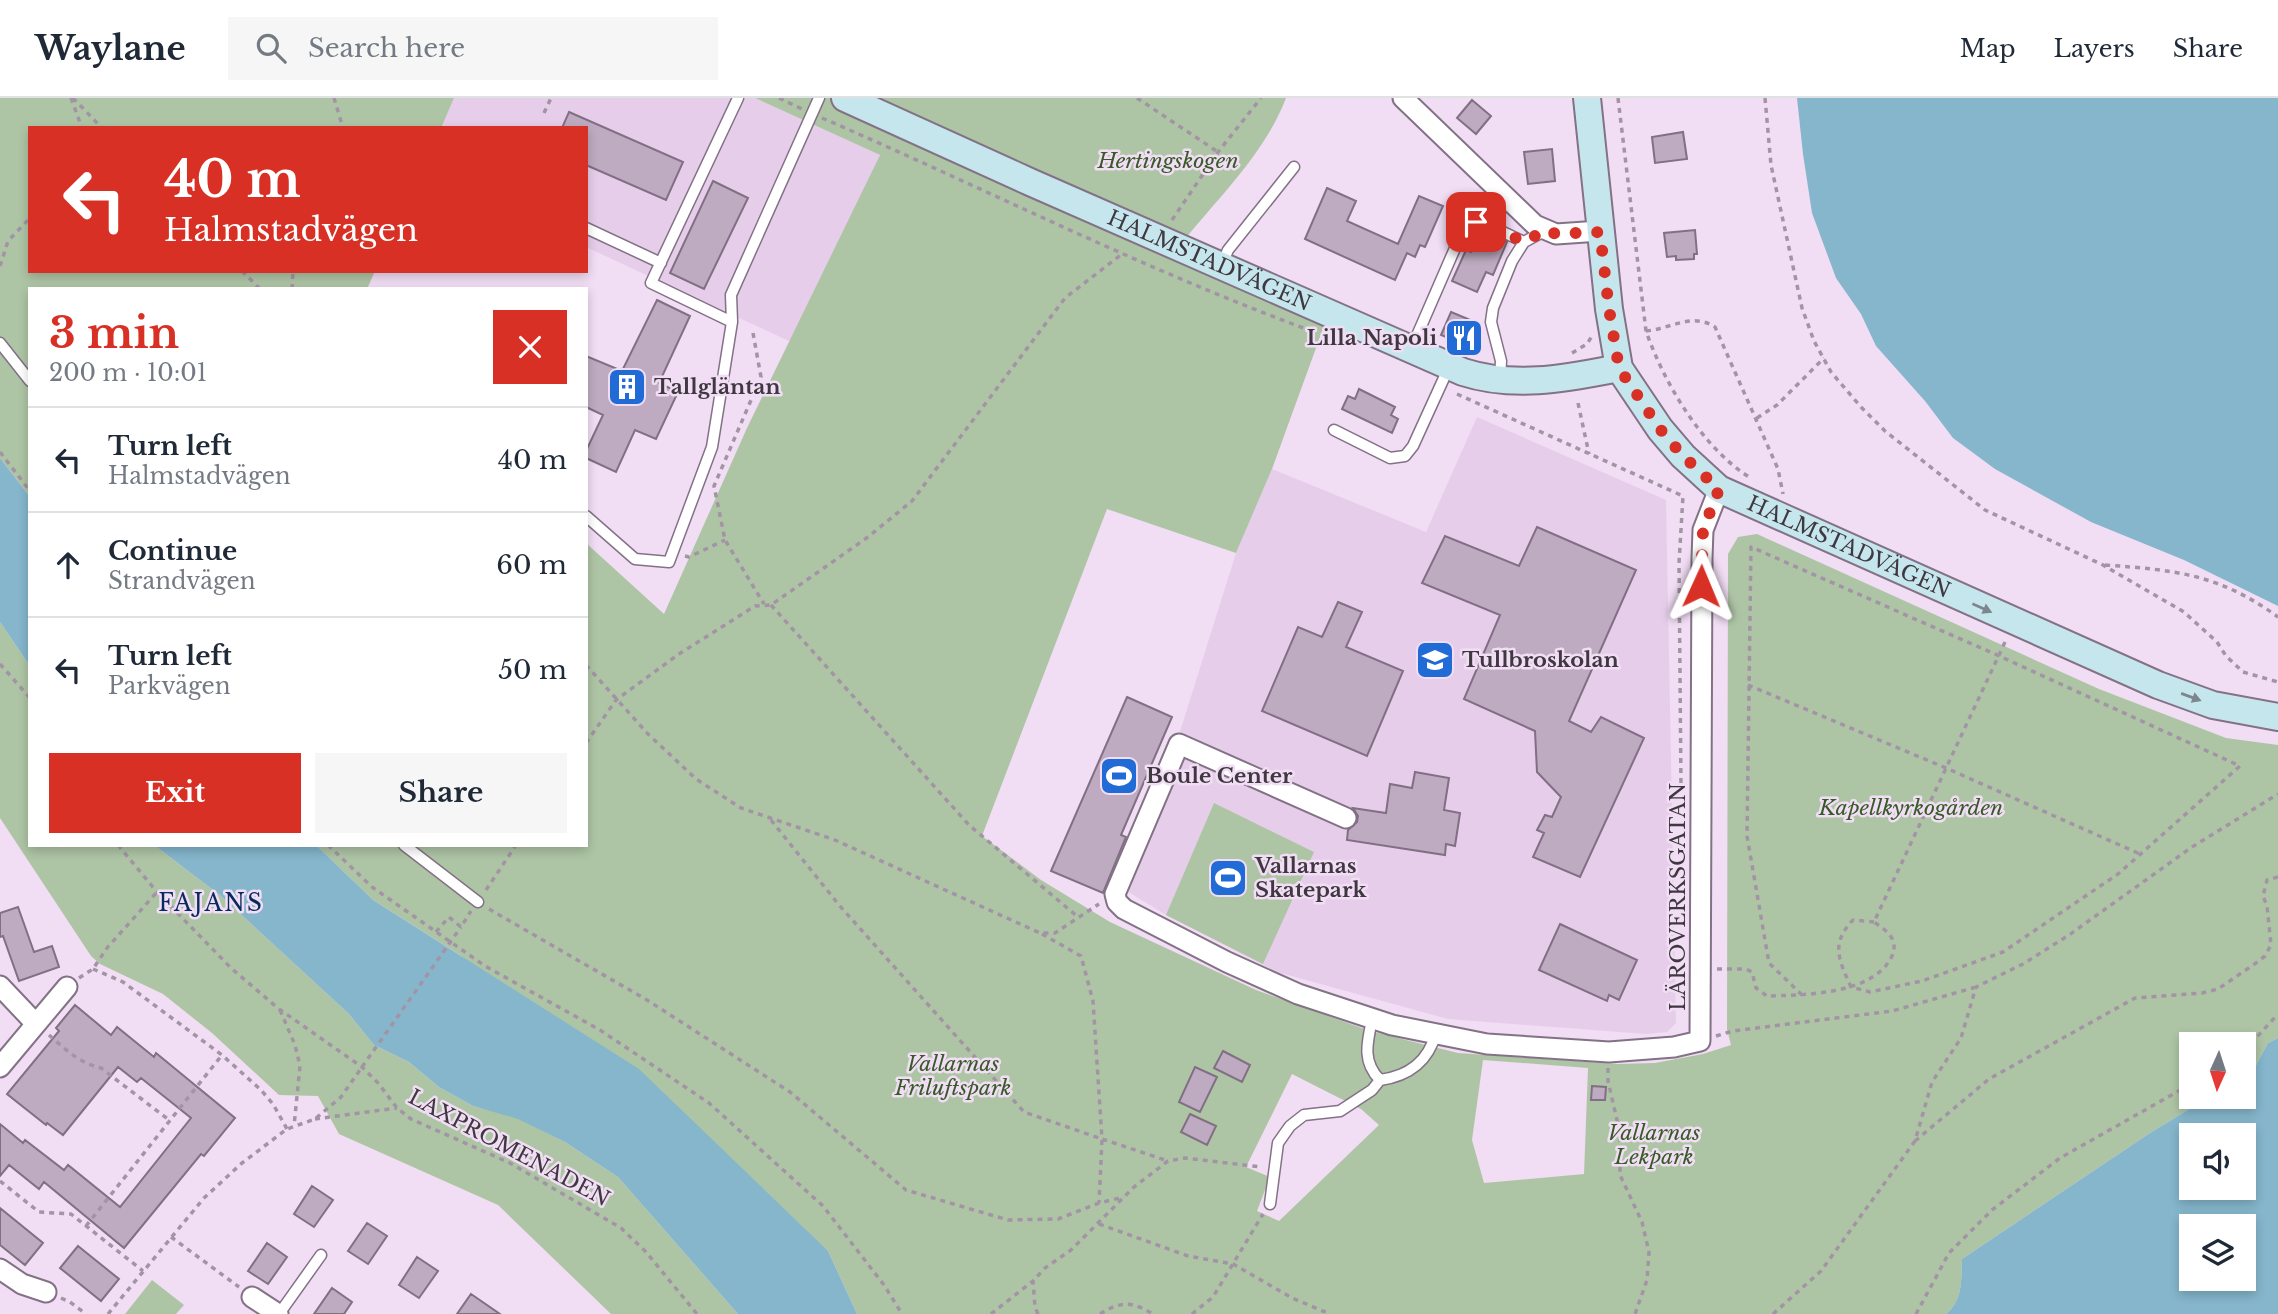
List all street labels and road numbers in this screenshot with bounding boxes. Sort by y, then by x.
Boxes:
street label: HALMSTADVÄGEN [1103,205,1315,317]
street label: HALMSTADVÄGEN [1743,490,1955,604]
street label: LÄROVERKSGATAN [1665,783,1691,1011]
street label: LAXPROMENADEN [404,1084,614,1212]

